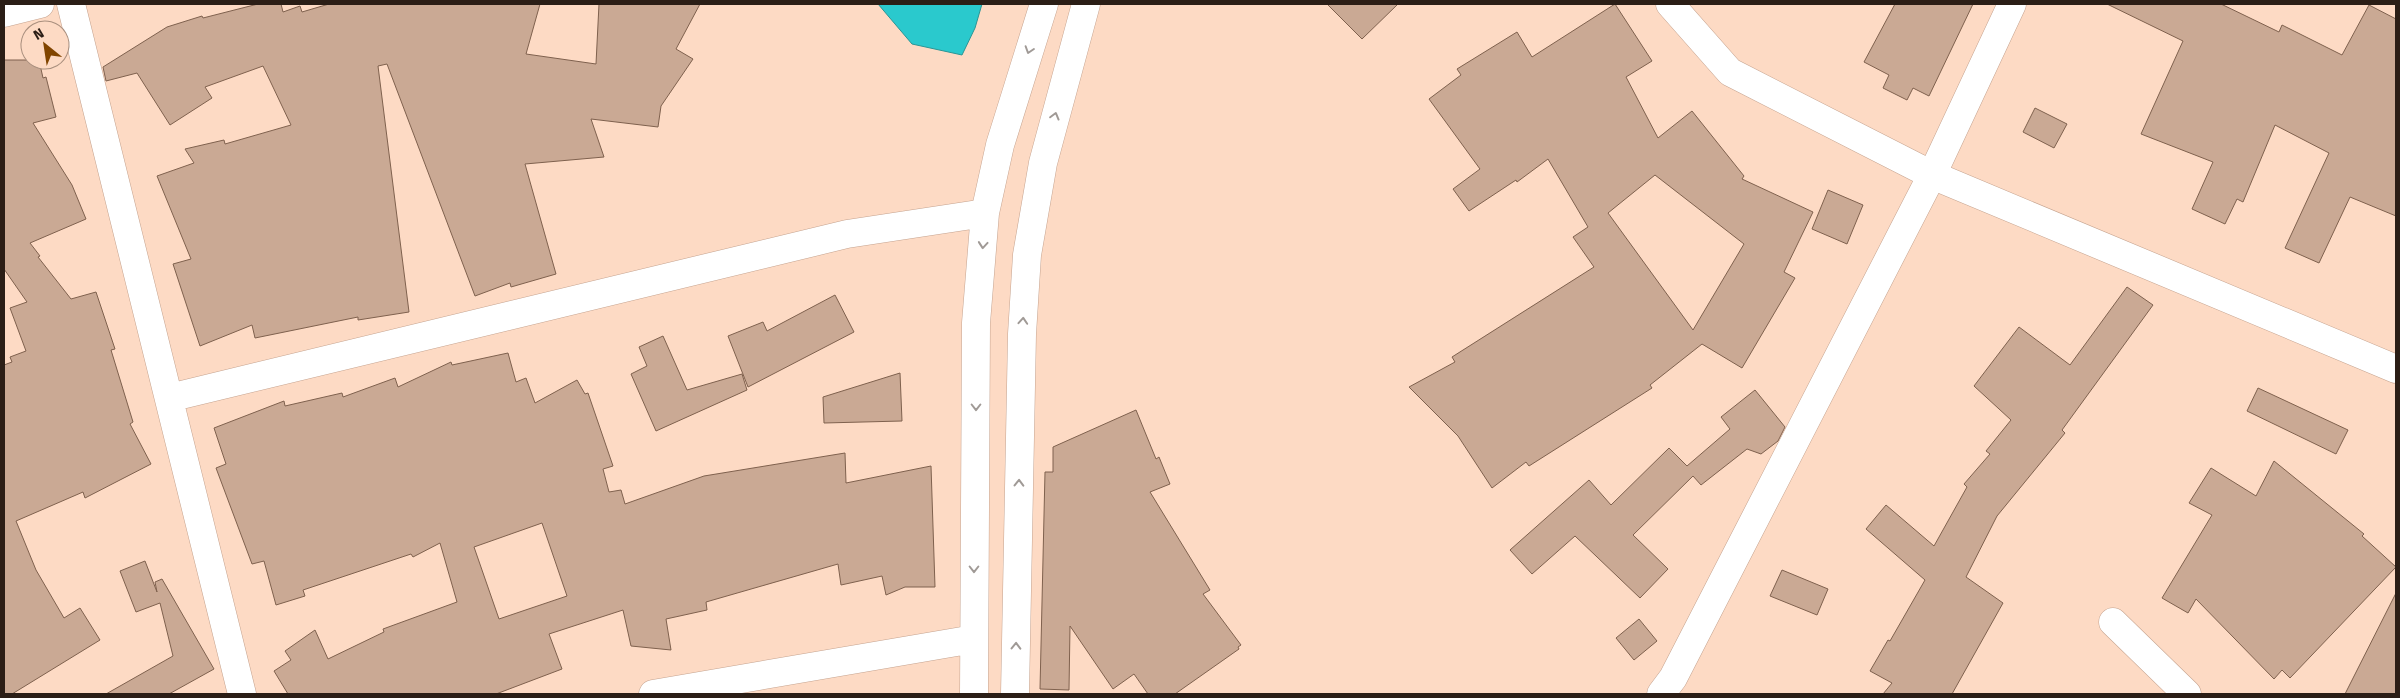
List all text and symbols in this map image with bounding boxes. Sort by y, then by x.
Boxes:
north arrow [20,20,70,70]
text: N [30,24,47,44]
one-way arrow [1025,45,1035,54]
one-way arrow [1050,112,1060,120]
one-way arrow [977,241,988,249]
one-way arrow [1018,316,1029,324]
one-way arrow [971,404,981,411]
one-way arrow [1014,479,1024,486]
one-way arrow [969,566,980,574]
one-way arrow [1011,641,1021,649]

